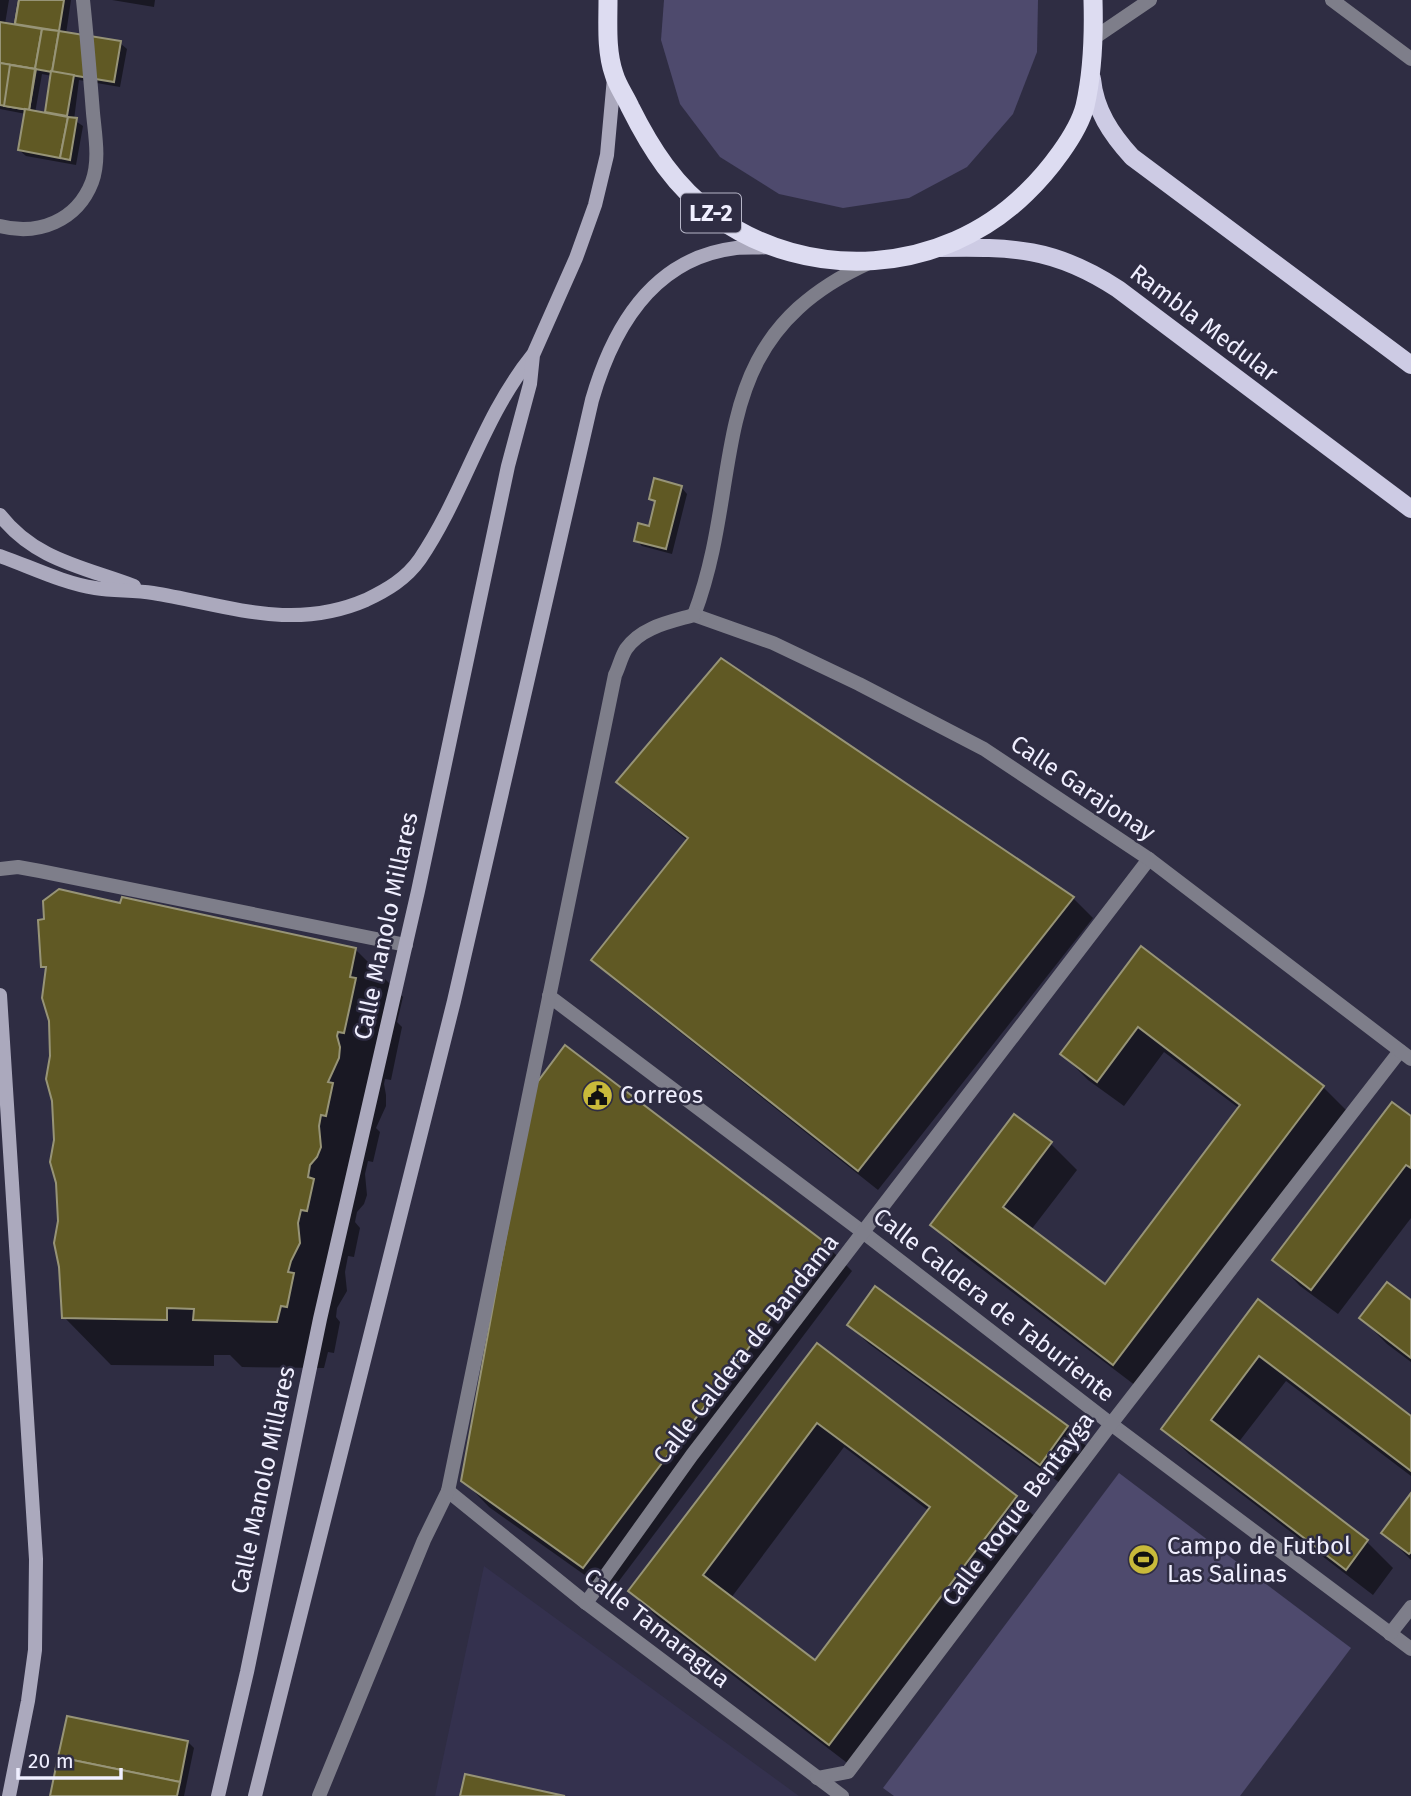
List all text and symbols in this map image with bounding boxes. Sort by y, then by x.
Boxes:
road number: LZ-2 [681,194,741,232]
street label: Rambla Medular [1125,258,1284,388]
street label: Calle Garajonay [1005,729,1161,847]
street label: Calle Manolo Millares [348,810,424,1042]
public building icon: Correos [580,1078,614,1112]
place label: Correos [620,1081,703,1109]
street label: Calle Caldera de Taburiente [868,1202,1120,1408]
street label: Calle Caldera de Bandama [648,1228,844,1470]
street label: Calle Manolo Millares [225,1364,301,1596]
street label: Calle Roque Bentayga [936,1407,1100,1611]
place label: Campo de Futbol Las Salinas [1167,1532,1351,1588]
sports icon: Campo de Futbol Las Salinas [1127,1543,1161,1577]
street label: Calle Tamaragua [578,1562,736,1694]
scale bar [18,1736,121,1780]
text: 20 m [28,1748,74,1774]

